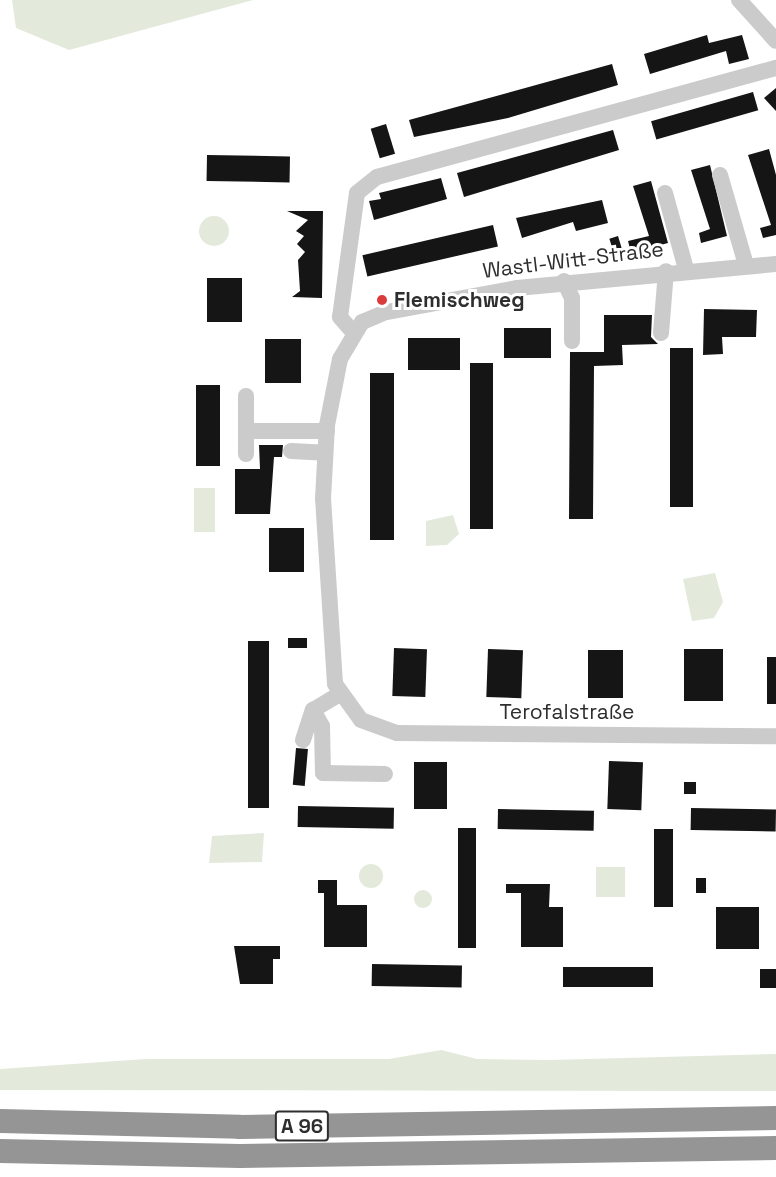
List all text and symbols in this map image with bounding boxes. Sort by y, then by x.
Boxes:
street label: Wastl-Witt-Straße [481,236,665,284]
place label: Flemischweg [394,287,525,313]
marker: Flemischweg [375,293,389,307]
street label: Terofalstraße [500,699,634,725]
road number: A 96 [274,1109,330,1143]

